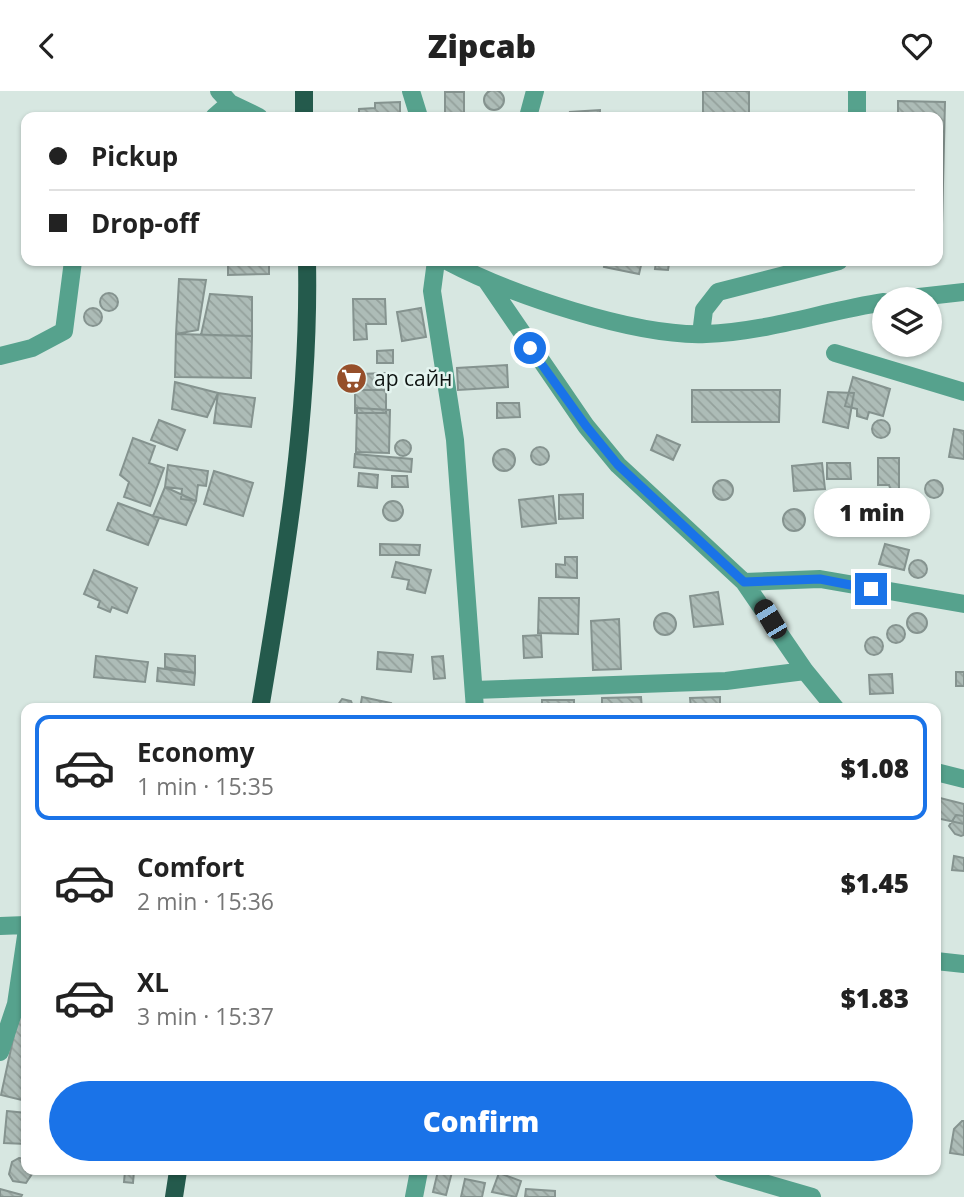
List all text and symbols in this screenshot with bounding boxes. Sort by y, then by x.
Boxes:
text: Zipcab [428,24,536,67]
icon: back [28,27,66,65]
icon: heart [898,27,936,65]
text: Pickup [91,138,178,174]
text: Drop-off [91,205,199,241]
map controls [872,287,942,357]
button: layers [872,287,942,357]
route start [514,332,546,364]
supermarket icon: ар сайн [334,362,368,396]
place label: ар сайн [374,364,452,392]
callout: 1 min [813,487,929,537]
text: 1 min [839,496,905,528]
route end [855,573,887,605]
car [751,596,790,642]
text: Economy [137,734,255,770]
icon: car [53,736,116,799]
text: $1.08 [841,750,909,786]
text: 1 min · 15:35 [137,770,274,802]
text: Comfort [137,849,244,885]
icon: car [53,851,116,914]
text: $1.45 [841,865,909,901]
text: 2 min · 15:36 [137,885,274,917]
text: XL [137,964,169,1000]
icon: car [53,966,116,1029]
text: $1.83 [841,980,909,1016]
text: 3 min · 15:37 [137,1000,274,1032]
button: Confirm [49,1081,913,1161]

